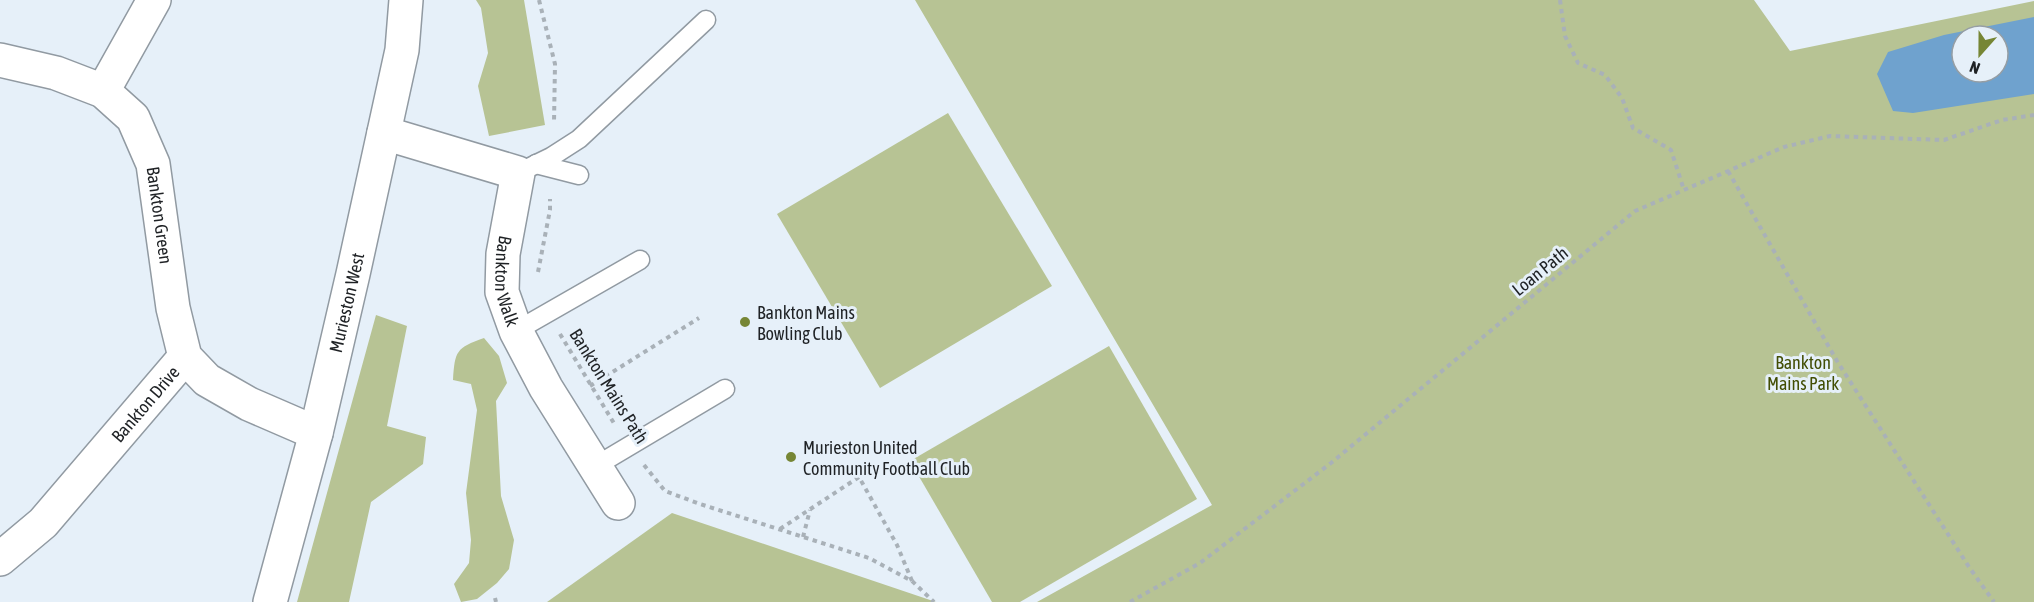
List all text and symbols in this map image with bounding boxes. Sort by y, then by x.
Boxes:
north arrow [1950,24,2010,84]
text: N [1967,58,1982,78]
street label: Bankton Green [143,165,177,265]
street label: Bankton Walk [492,234,524,329]
street label: Loan Path [1508,242,1572,300]
street label: Murieston West [325,251,368,355]
place label: Bankton Mains Bowling Club [757,302,855,344]
marker: Bankton Mains Bowling Club [738,315,752,329]
street label: Bankton Mains Path [565,325,653,447]
park label: Bankton Mains Park [1767,352,1839,394]
street label: Bankton Drive [107,362,183,446]
place label: Murieston United Community Football Club [803,437,970,479]
marker: Murieston United Community Football Club [784,450,798,464]

